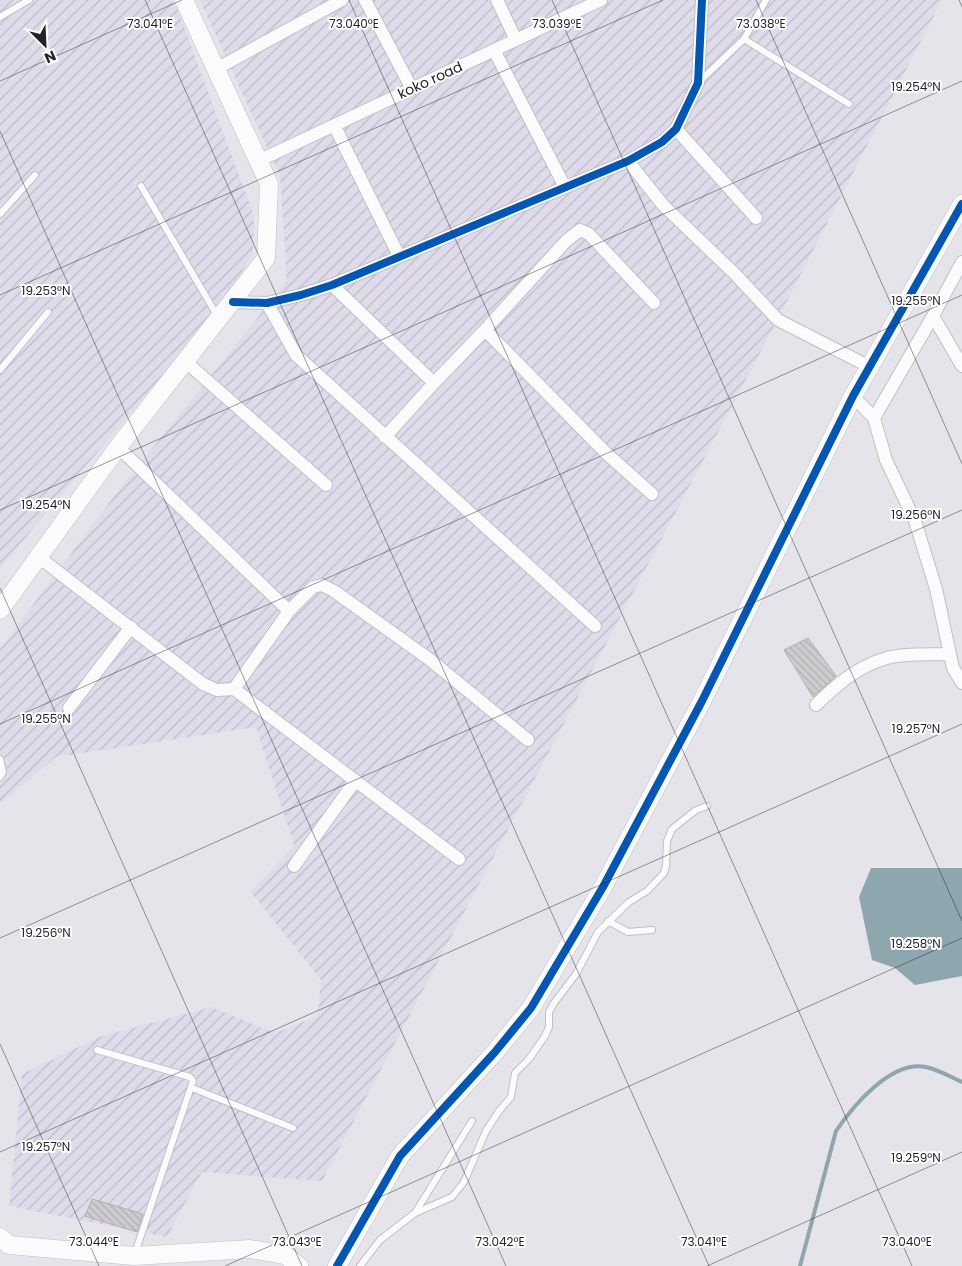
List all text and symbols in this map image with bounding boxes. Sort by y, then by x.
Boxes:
text: 73.041°E [127,15,173,32]
text: 73.040°E [329,15,379,32]
text: 73.039°E [532,15,582,32]
text: 73.038°E [736,15,786,32]
north arrow [20,20,70,70]
text: N [41,46,59,68]
street label: koko road [394,56,466,104]
text: 19.254°N [891,78,941,95]
text: 19.253°N [22,282,70,299]
text: 19.255°N [891,292,941,309]
text: 19.254°N [21,496,71,513]
text: 19.256°N [891,506,941,523]
text: 19.255°N [21,710,71,727]
text: 19.257°N [892,720,940,737]
text: 19.256°N [21,924,71,941]
text: 19.258°N [891,935,941,952]
text: 19.257°N [22,1138,70,1155]
text: 19.259°N [891,1149,941,1166]
text: 73.044°E [69,1233,119,1250]
text: 73.043°E [272,1233,322,1250]
text: 73.042°E [475,1233,525,1250]
text: 73.041°E [681,1233,727,1250]
text: 73.040°E [882,1233,932,1250]

